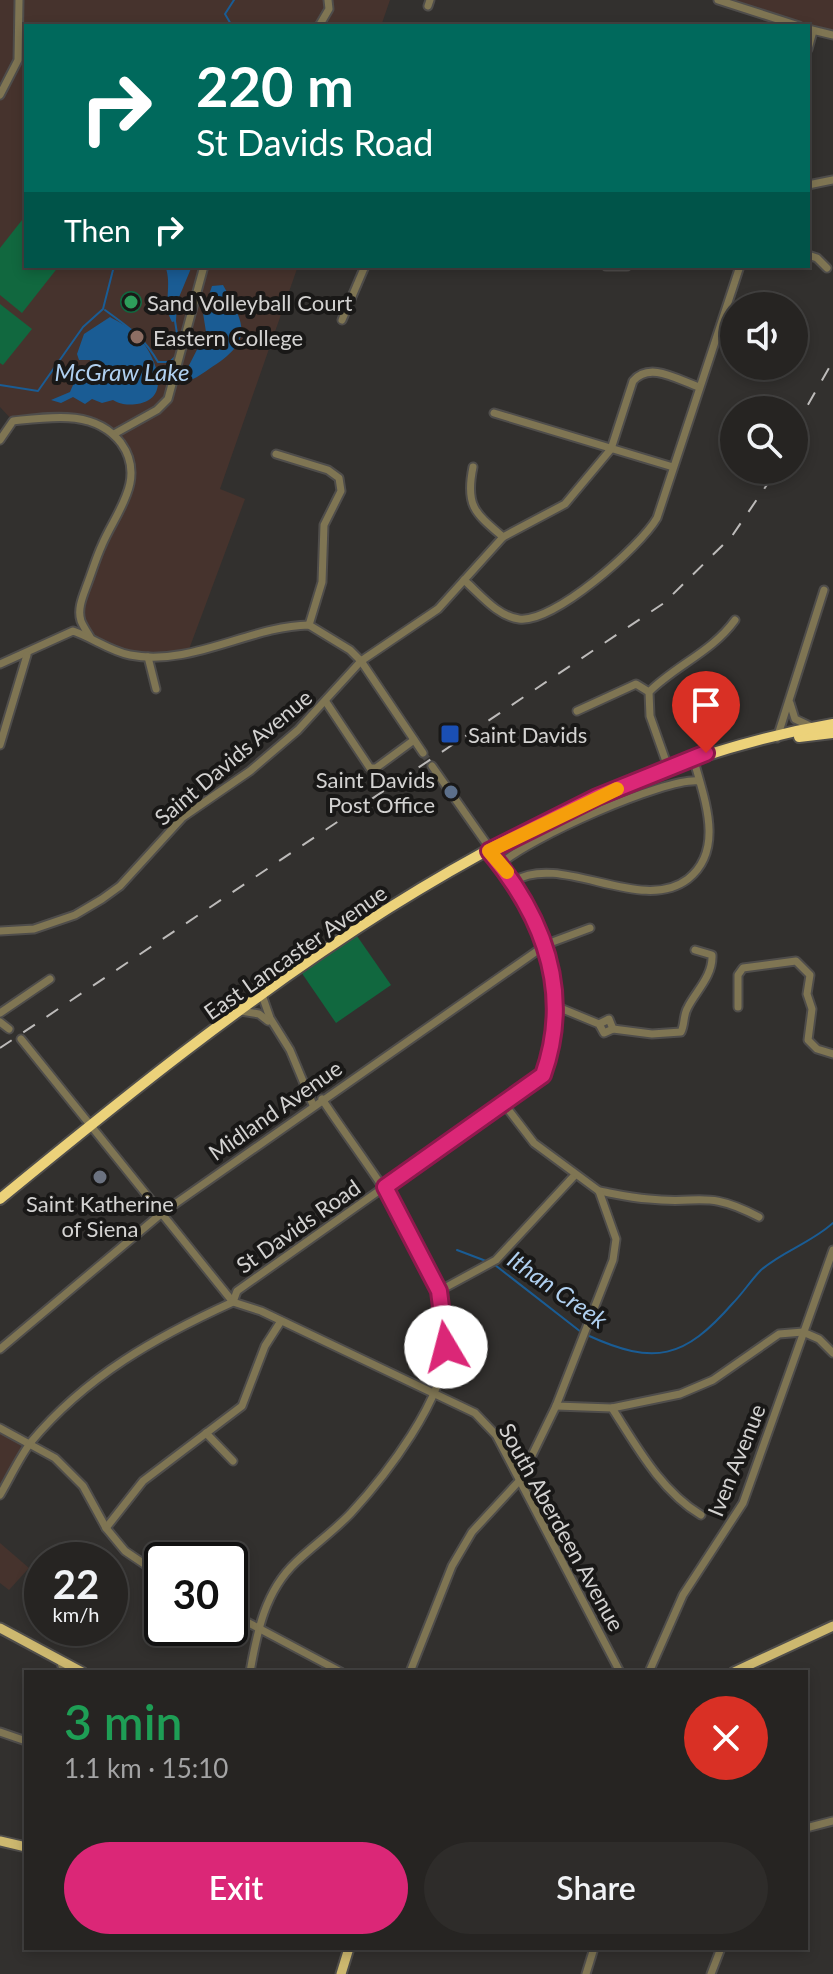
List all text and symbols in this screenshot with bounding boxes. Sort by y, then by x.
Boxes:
text: 220 m [196,52,354,119]
icon: right [64,56,168,160]
text: St Davids Road [196,120,433,164]
icon: right [147,208,191,252]
text: Then [64,212,131,248]
place label: Sand Volleyball Court [147,289,352,316]
map controls [720,292,808,484]
button: sound [720,292,808,380]
marker: Sand Volleyball Court [122,293,140,311]
place label: Eastern College [153,324,303,351]
marker: Eastern College [128,328,146,346]
water label: McGraw Lake [55,357,189,386]
button: search [720,396,808,484]
pin [672,671,740,753]
street label: Saint Davids Avenue [149,683,317,831]
icon: arrive [684,683,728,727]
place label: Saint Davids [468,721,587,748]
marker: Saint Davids [439,723,461,745]
place label: Saint Davids Post Office [316,766,435,818]
marker: Saint Davids Post Office [442,783,460,801]
street label: East Lancaster Avenue [198,879,392,1025]
street label: Midland Avenue [203,1054,347,1166]
marker: Saint Katherine of Siena [91,1168,109,1186]
street label: St Davids Road [231,1173,365,1279]
place label: Saint Katherine of Siena [26,1190,174,1242]
water label: Ithan Creek [503,1244,614,1334]
position arrow [404,1305,488,1389]
street label: Iven Avenue [701,1400,771,1520]
street label: South Aberdeen Avenue [494,1418,630,1636]
speed limit sign: 30 [144,1542,248,1646]
text: 22 [53,1560,99,1608]
text: km/h [53,1602,99,1626]
text: 3 min [64,1693,182,1750]
button: close [684,1696,768,1780]
text: 1.1 km · 15:10 [64,1752,228,1784]
button: Exit [64,1842,408,1934]
button: Share [424,1842,768,1934]

